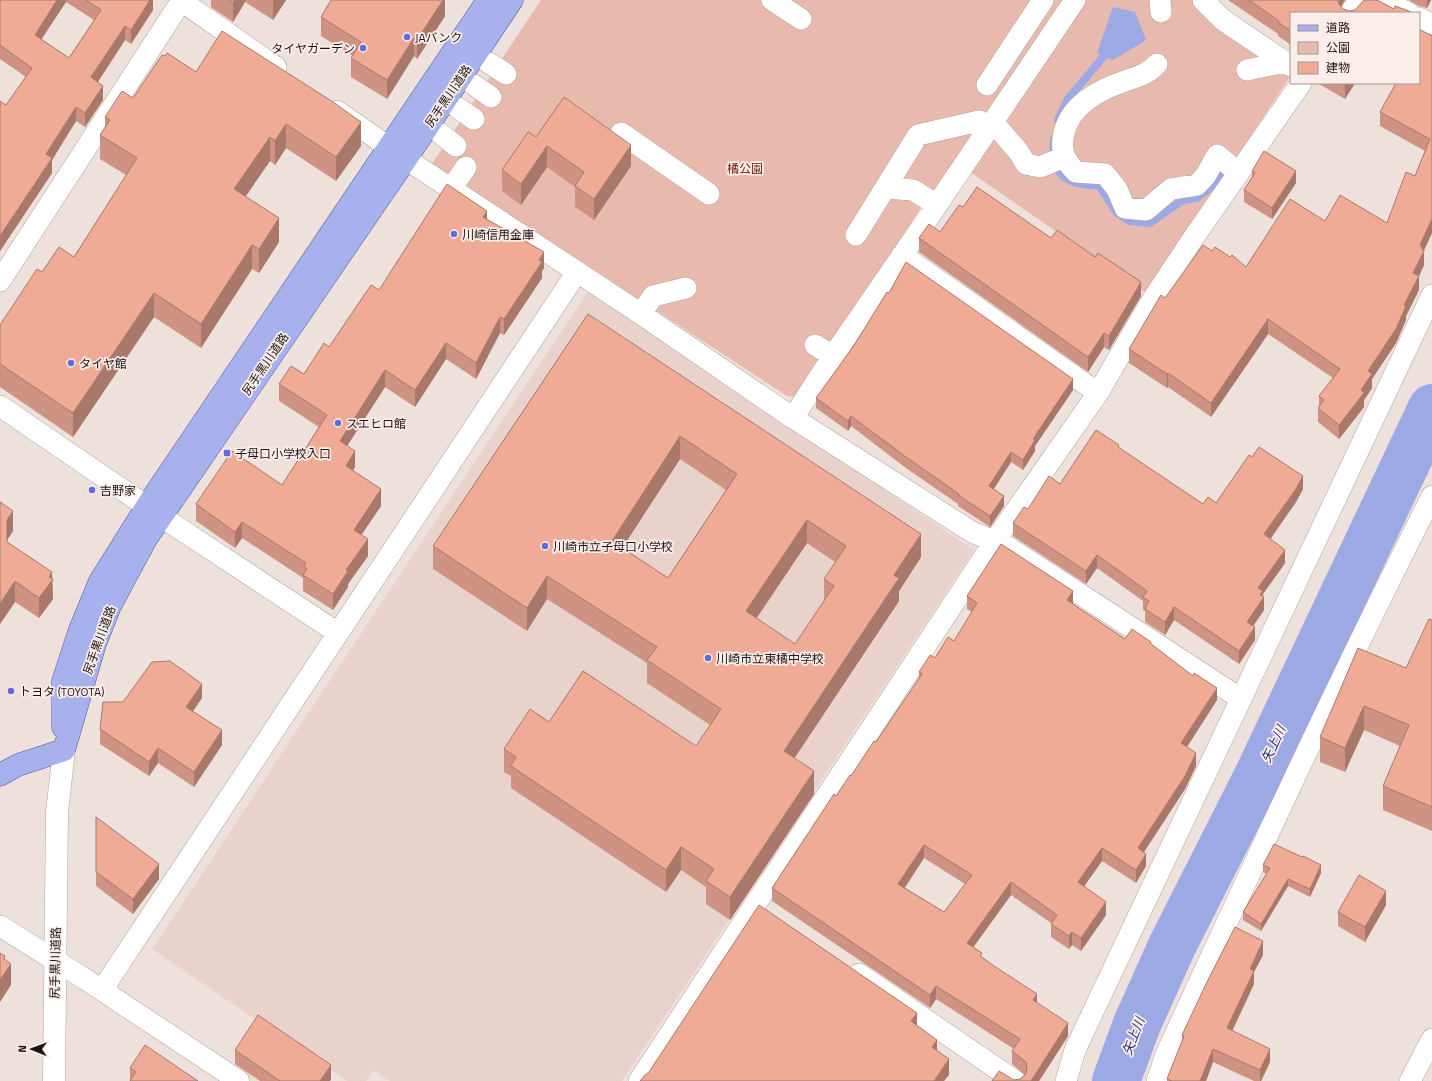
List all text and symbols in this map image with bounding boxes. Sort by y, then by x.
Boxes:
legend [1290,12,1420,84]
text: 道路 [1326,18,1350,37]
place label: JAバンク [415,28,462,47]
marker: JAバンク [402,32,412,42]
text: 公園 [1326,38,1350,57]
place label: タイヤガーデン [271,39,355,58]
marker: タイヤガーデン [358,43,368,53]
text: 建物 [1326,58,1350,77]
street label: 尻手黒川道路 [420,61,476,131]
park label: 橘公園 [727,159,763,178]
place label: 川崎信用金庫 [462,225,534,244]
marker: 川崎信用金庫 [449,229,459,239]
street label: 尻手黒川道路 [237,329,293,399]
place label: タイヤ館 [79,354,127,373]
marker: タイヤ館 [66,358,76,368]
place label: スエヒロ館 [346,414,406,433]
marker: スエヒロ館 [333,418,343,428]
place label: 子母口小学校入口 [235,444,331,463]
marker: 子母口小学校入口 [222,448,232,458]
place label: 吉野家 [100,481,136,500]
marker: 吉野家 [87,485,97,495]
place label: 川崎市立子母口小学校 [553,537,673,556]
marker: 川崎市立子母口小学校 [540,541,550,551]
street label: 尻手黒川道路 [78,603,120,677]
place label: 川崎市立東橘中学校 [716,649,824,668]
marker: 川崎市立東橘中学校 [703,653,713,663]
place label: トヨタ (TOYOTA) [19,682,104,701]
marker: トヨタ (TOYOTA) [6,686,16,696]
water label: 矢上川 [1256,720,1291,766]
street label: 尻手黒川道路 [45,927,65,999]
water label: 矢上川 [1117,1012,1150,1058]
north arrow [12,1029,52,1069]
text: N [14,1045,30,1053]

